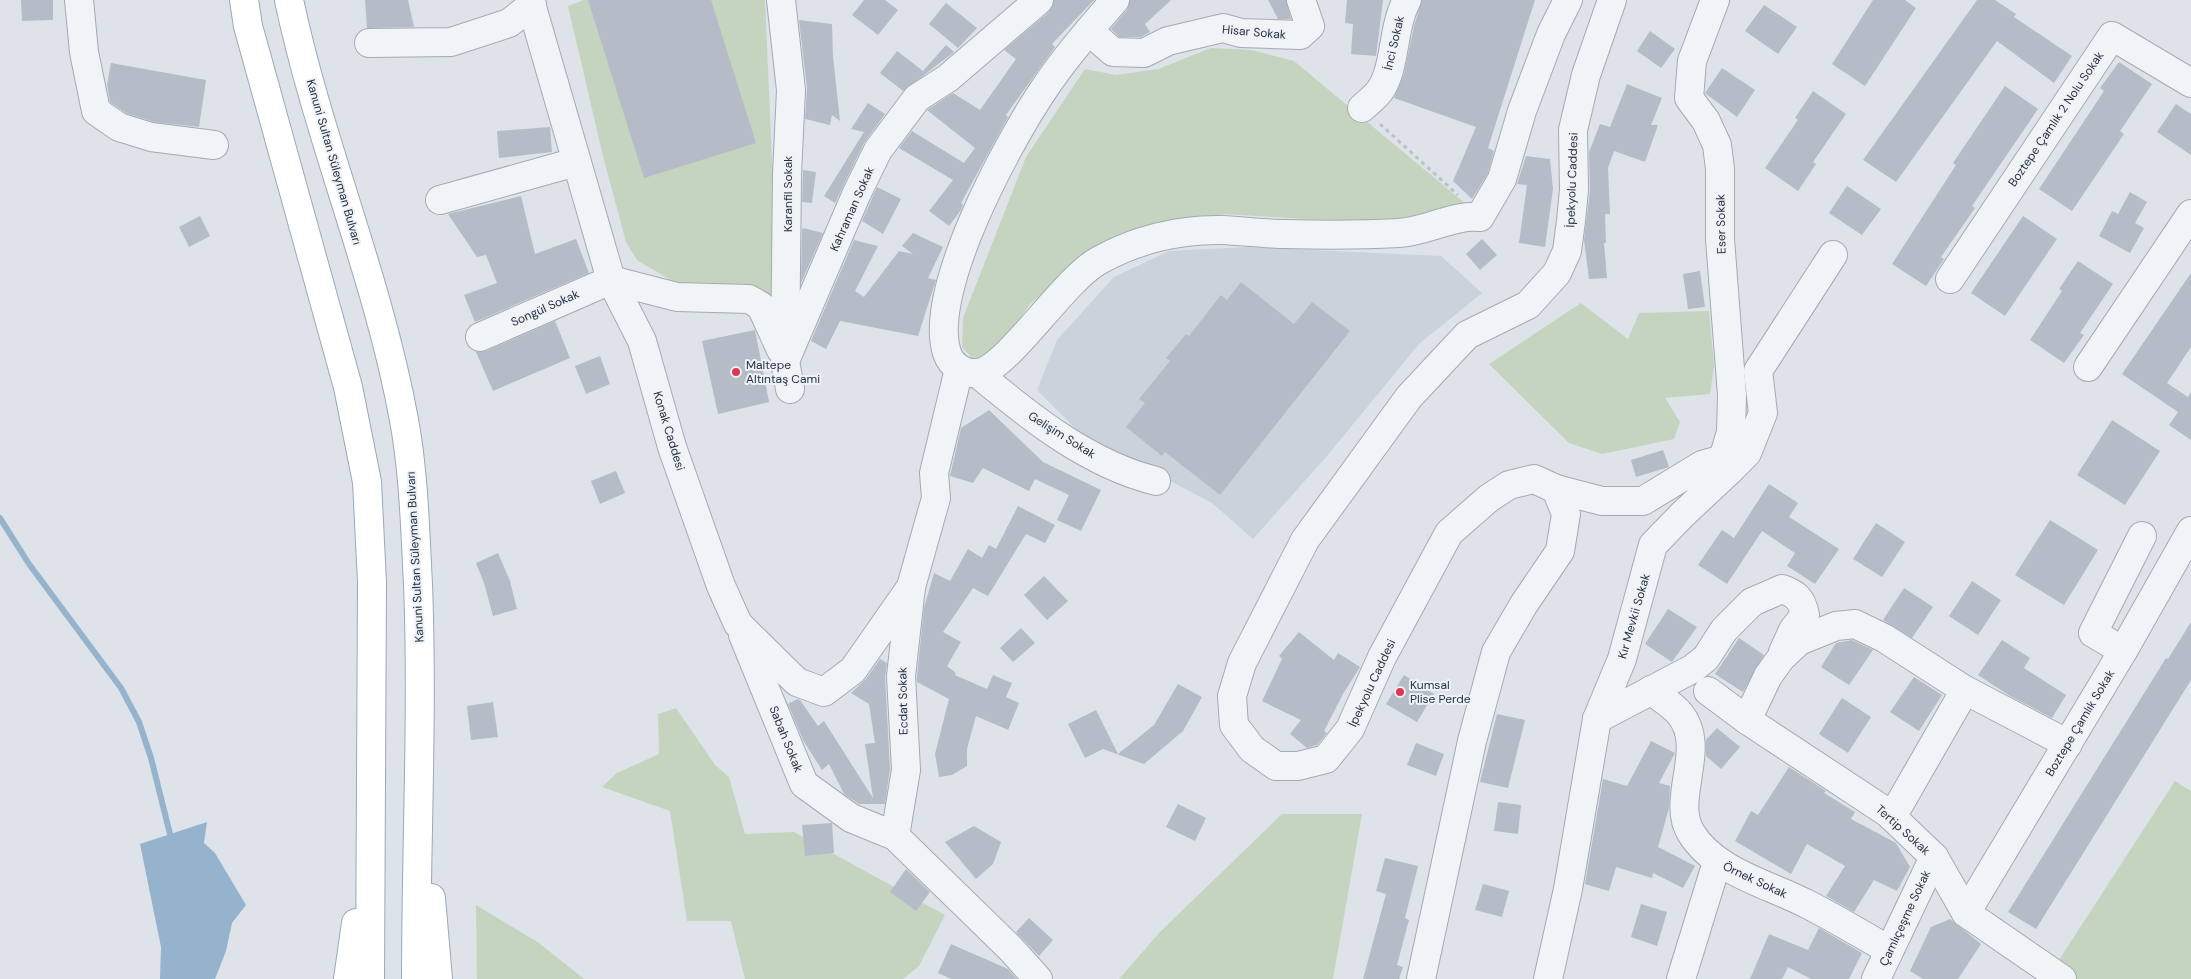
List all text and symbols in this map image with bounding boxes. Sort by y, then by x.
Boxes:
street label: İnci Sokak [1380,14,1408,72]
street label: Hisar Sokak [1221,21,1287,43]
street label: Boztepe Çamlık 2 Nolu Sokak [2005,48,2107,190]
street label: Kanuni Sultan Süleyman Bulvarı [303,77,365,247]
street label: İpekyolu Caddesi [1562,132,1582,228]
street label: Karanfil Sokak [780,156,796,232]
street label: Kahraman Sokak [826,164,878,254]
street label: Eser Sokak [1712,194,1730,254]
street label: Songül Sokak [508,286,582,330]
place label: Maltepe Altıntaş Cami [746,357,820,387]
marker: Maltepe Altıntaş Cami [730,366,742,378]
street label: Konak Caddesi [649,389,689,473]
street label: Gelişim Sokak [1025,408,1099,462]
street label: Kanuni Sultan Süleyman Bulvarı [403,471,427,643]
street label: Kır Mevkii Sokak [1614,572,1654,660]
street label: İpekyolu Caddesi [1345,636,1399,729]
street label: Ecdat Sokak [894,667,912,735]
street label: Boztepe Çamlık Sokak [2042,667,2118,779]
place label: Kumsal Plise Perde [1410,677,1471,707]
marker: Kumsal Plise Perde [1394,686,1406,698]
street label: Sabah Sokak [765,703,807,775]
street label: Tertip Sokak [1872,801,1934,859]
street label: Örnek Sokak [1720,858,1790,902]
street label: Çamlıçeşme Sokak [1876,867,1934,969]

